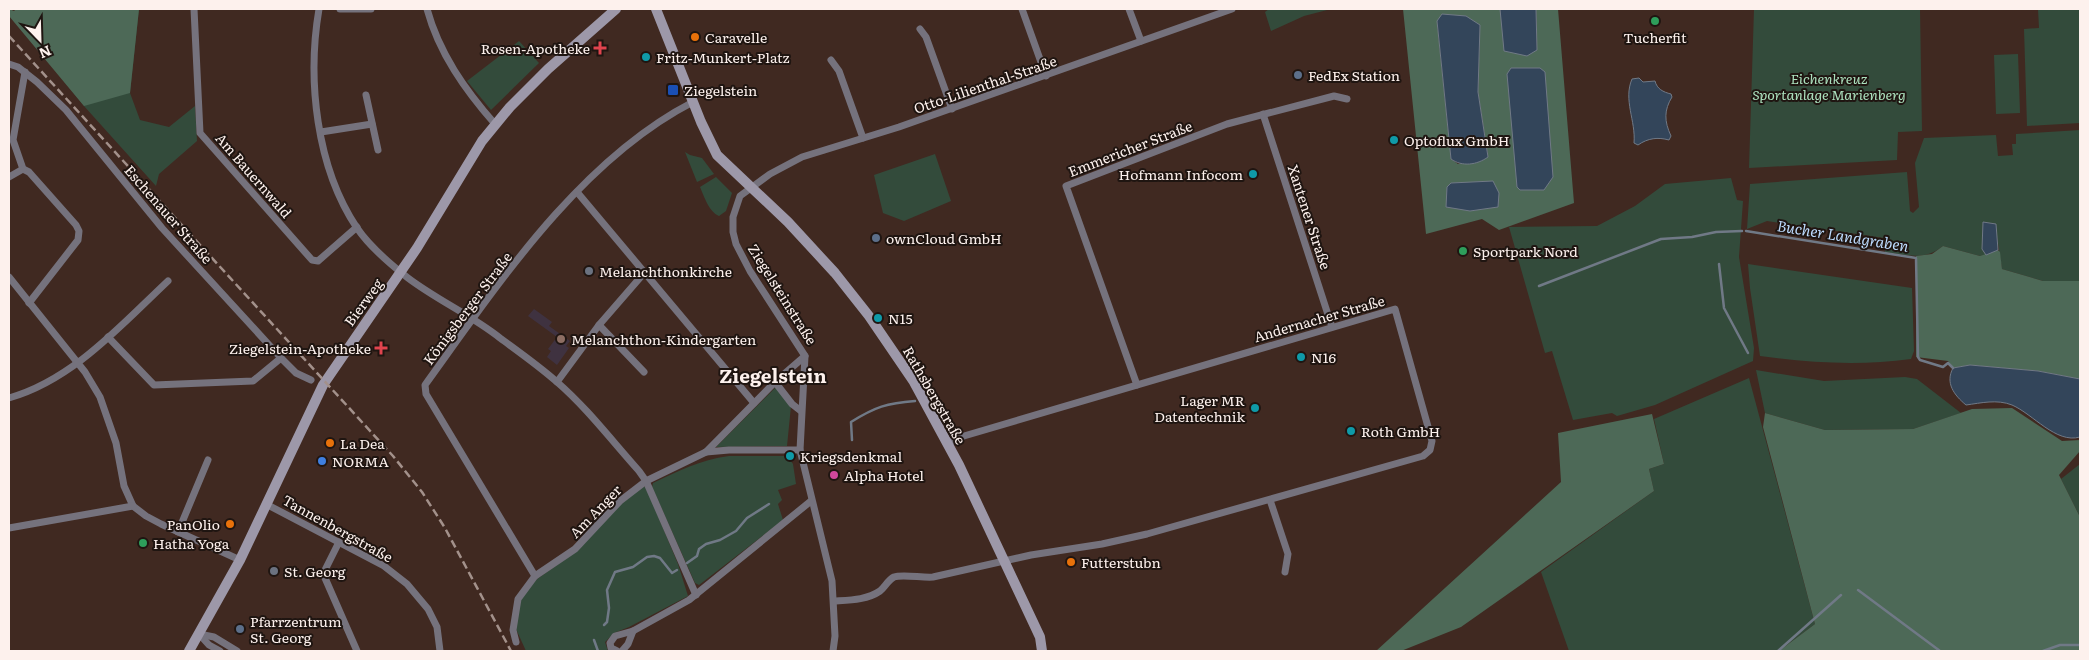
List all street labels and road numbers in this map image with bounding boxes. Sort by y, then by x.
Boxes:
street label: Otto-Lilienthal-Straße [911,50,1059,118]
street label: Emmericher Straße [1065,115,1195,181]
street label: Am Bauernwald [211,128,297,222]
street label: Eschenauer Straße [121,160,217,268]
street label: Xantener Straße [1284,162,1336,272]
street label: Ziegelsteinstraße [744,240,822,348]
street label: Königsberger Straße [418,247,516,369]
street label: Bierweg [339,274,387,330]
street label: Andernacher Straße [1251,290,1387,346]
street label: Rathsbergstraße [899,342,971,448]
street label: Am Anger [565,480,626,542]
street label: Tannenbergstraße [279,489,397,567]

